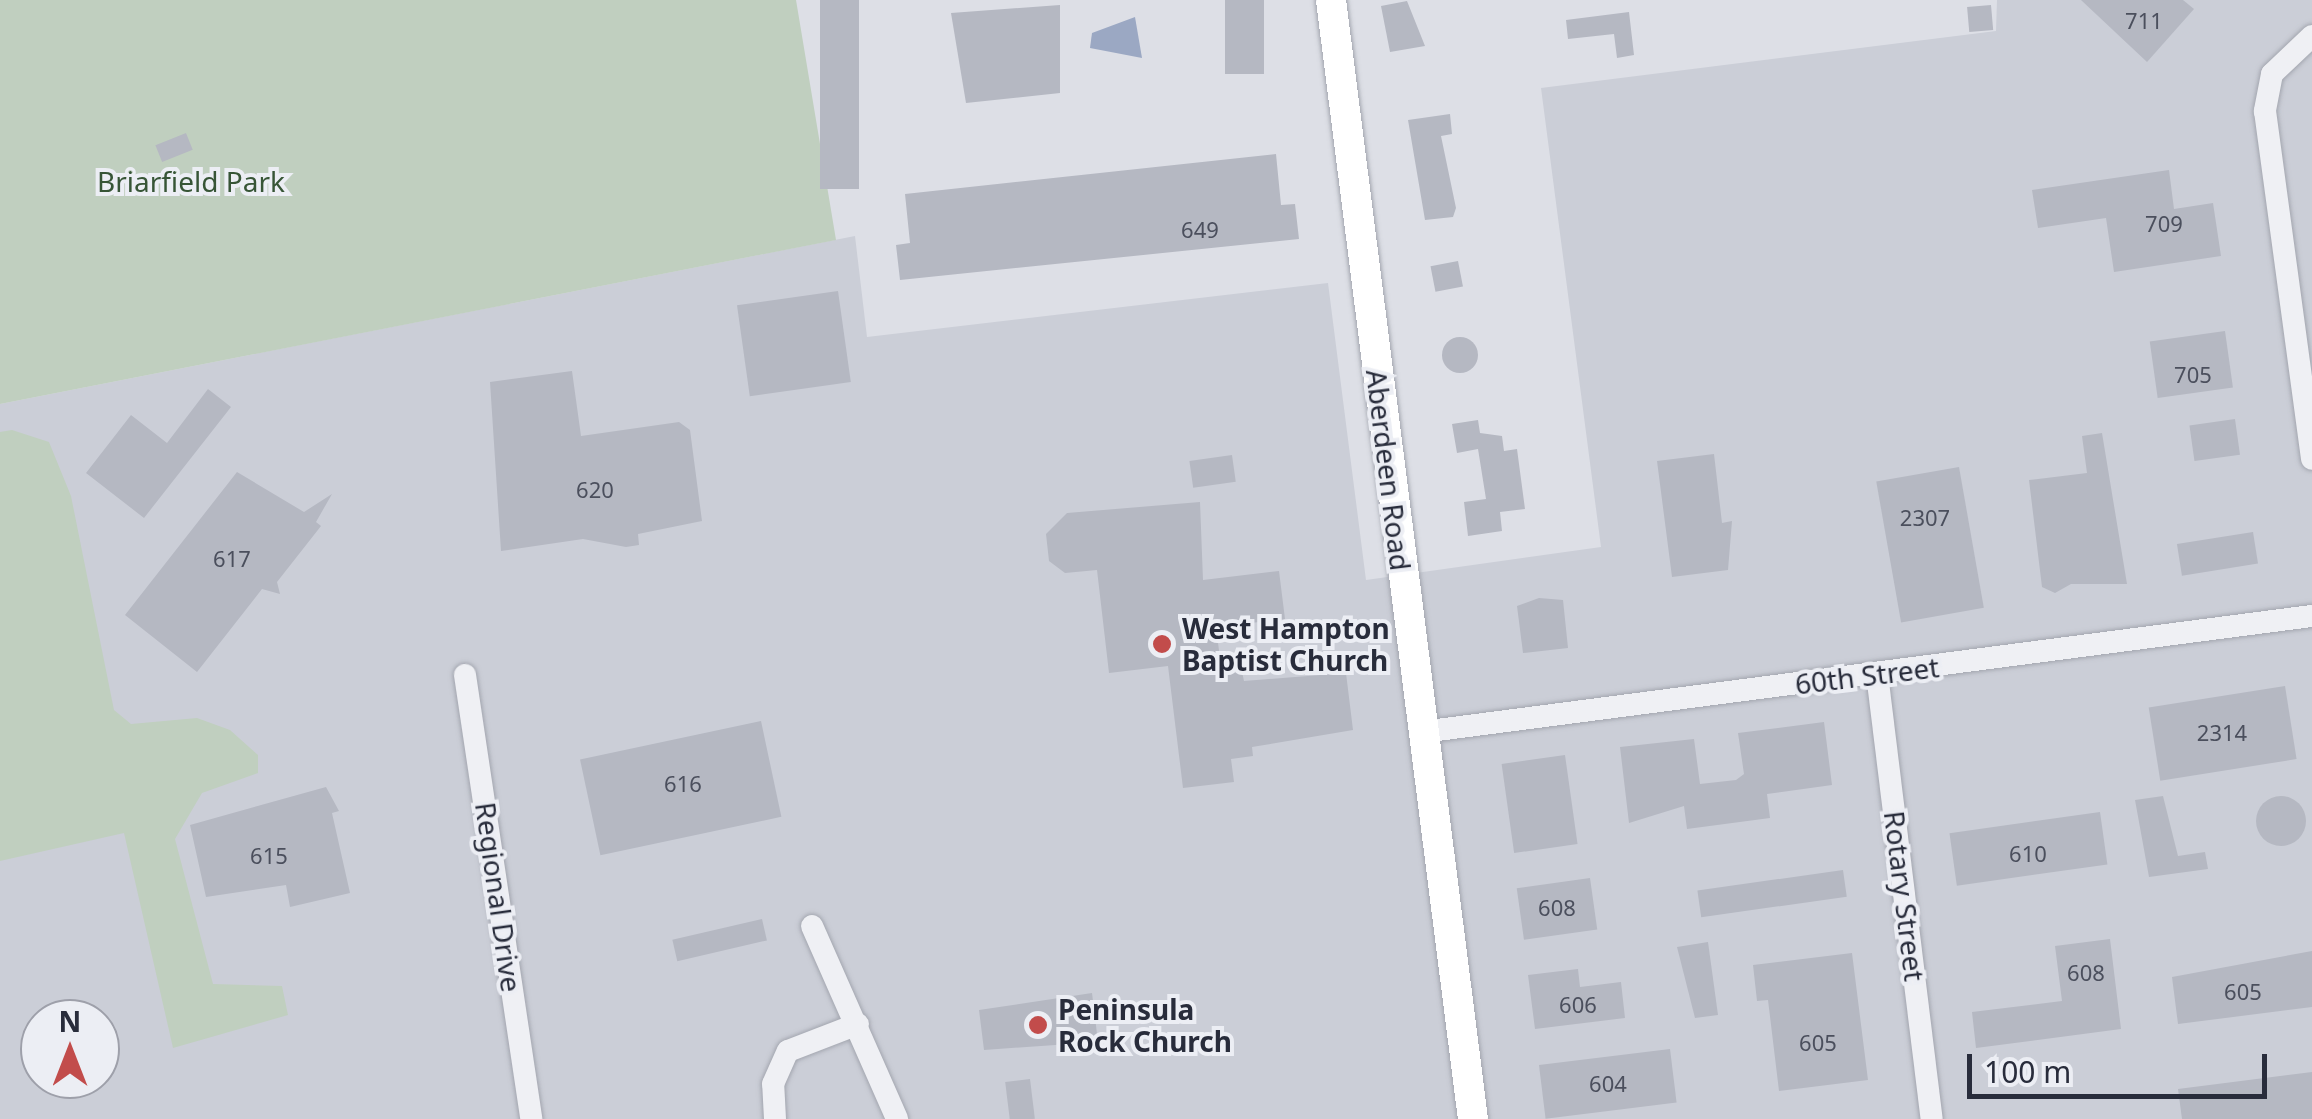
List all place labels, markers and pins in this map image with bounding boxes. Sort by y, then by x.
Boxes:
place label: West Hampton Baptist Church [1182,611,1390,677]
marker: West Hampton Baptist Church [1151,633,1173,655]
place label: Peninsula Rock Church [1058,992,1232,1058]
marker: Peninsula Rock Church [1027,1014,1049,1036]

